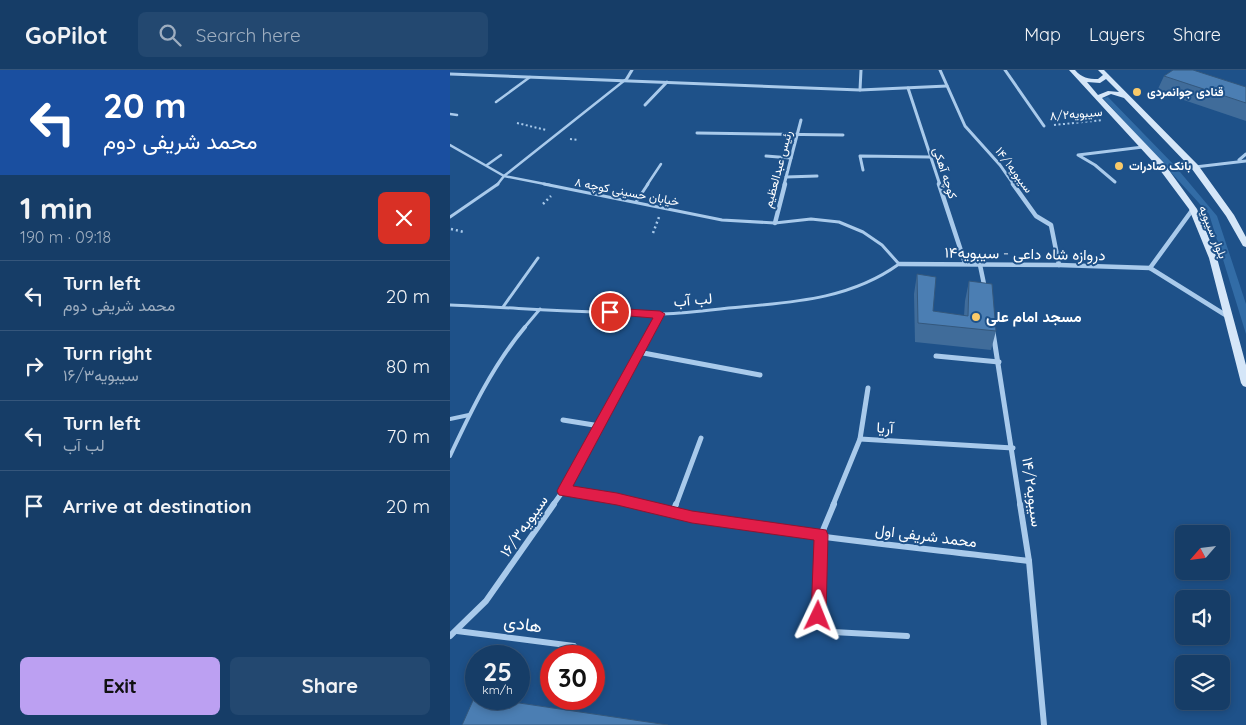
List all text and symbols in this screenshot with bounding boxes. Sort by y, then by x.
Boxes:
search box [138,12,488,57]
text: GoPilot [25,20,108,50]
icon: search [156,21,184,49]
text: Search here [196,23,301,47]
text: Map [1024,23,1061,46]
text: Layers [1089,23,1145,46]
text: Share [1173,23,1221,46]
text: 20 m [103,83,186,127]
place label: قنادی جوانمردی [1147,84,1224,100]
marker: قنادی جوانمردی [1131,86,1143,98]
icon: left [20,90,85,155]
street label: سیبویه۸/۲ [1049,104,1103,124]
text: محمد شریفی دوم [103,127,257,155]
street label: رئیس عبدالعظیم [760,129,796,209]
street label: سیبویه۱۴/۱ [992,144,1036,196]
street label: کوچه آهکی [929,145,961,201]
place label: بانک صادرات [1129,158,1191,174]
marker: بانک صادرات [1113,160,1125,172]
street label: خیابان حسینی کوچه ۸ [573,174,681,210]
text: 1 min [20,189,93,227]
button: close [378,192,430,244]
street label: بلوار سیبویه [1195,203,1231,261]
text: 190 m · 09:18 [20,227,111,247]
street label: دروازه شاه داعی - سیبویه۱۴ [944,243,1106,265]
text: Turn left [63,271,141,295]
icon: left [20,282,48,310]
text: 20 m [386,284,430,308]
street label: لب آب [673,288,713,311]
pin [589,291,631,333]
text: محمد شریفی دوم [63,295,175,315]
icon: arrive [596,298,624,326]
place label: مسجد امام علی [986,307,1082,327]
marker: مسجد امام علی [970,311,982,323]
text: Turn right [63,341,152,365]
icon: right [20,352,48,380]
text: 80 m [386,354,430,378]
text: سیبویه۱۶/۳ [63,365,139,385]
text: Turn left [63,411,141,435]
street label: آریا [876,418,896,438]
icon: left [20,422,48,450]
text: 70 m [386,424,430,448]
text: لب آب [63,435,105,455]
street label: سیبویه۱۴/۲ [1018,456,1047,528]
street label: سیبویه۱۶/۳ [495,491,552,560]
icon: arrive [20,492,48,520]
text: Arrive at destination [63,494,252,518]
text: 20 m [386,494,430,518]
street label: محمد شریفی اول [874,520,978,552]
north arrow [1175,525,1230,580]
map controls [1175,525,1230,710]
position arrow [791,589,843,641]
button: sound [1175,590,1230,645]
street label: هادی [502,609,544,638]
speed limit sign: 30 [540,645,605,710]
button: layers [1175,655,1230,710]
text: 25 [483,656,512,687]
button: Exit [20,657,220,715]
button: Share [230,657,430,715]
text: km/h [482,682,513,697]

